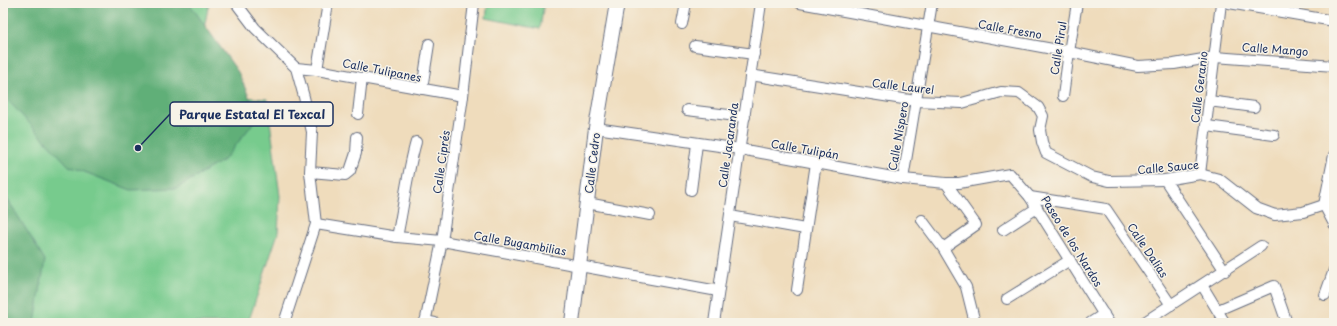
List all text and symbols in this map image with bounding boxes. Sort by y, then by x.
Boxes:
street label: Calle Fresno [977,15,1043,43]
street label: Calle Pirul [1045,20,1071,76]
street label: Calle Mango [1241,38,1309,60]
street label: Calle Geranio [1186,50,1212,124]
street label: Calle Tulipanes [341,54,423,86]
street label: Calle Laurel [871,74,935,98]
street label: Calle Níspero [884,100,912,172]
street label: Calle Jacaranda [714,101,742,189]
callout: Parque Estatal El Texcal [170,102,333,126]
text: Parque Estatal El Texcal [179,105,325,123]
street label: Calle Ciprés [428,129,454,195]
street label: Calle Cedro [580,132,604,194]
street label: Calle Tulipán [770,135,840,163]
street label: Calle Sauce [1137,156,1199,178]
street label: Paseo de los Nardos [1037,192,1107,290]
street label: Calle Dalias [1123,219,1173,281]
street label: Calle Bugambilias [472,226,568,260]

